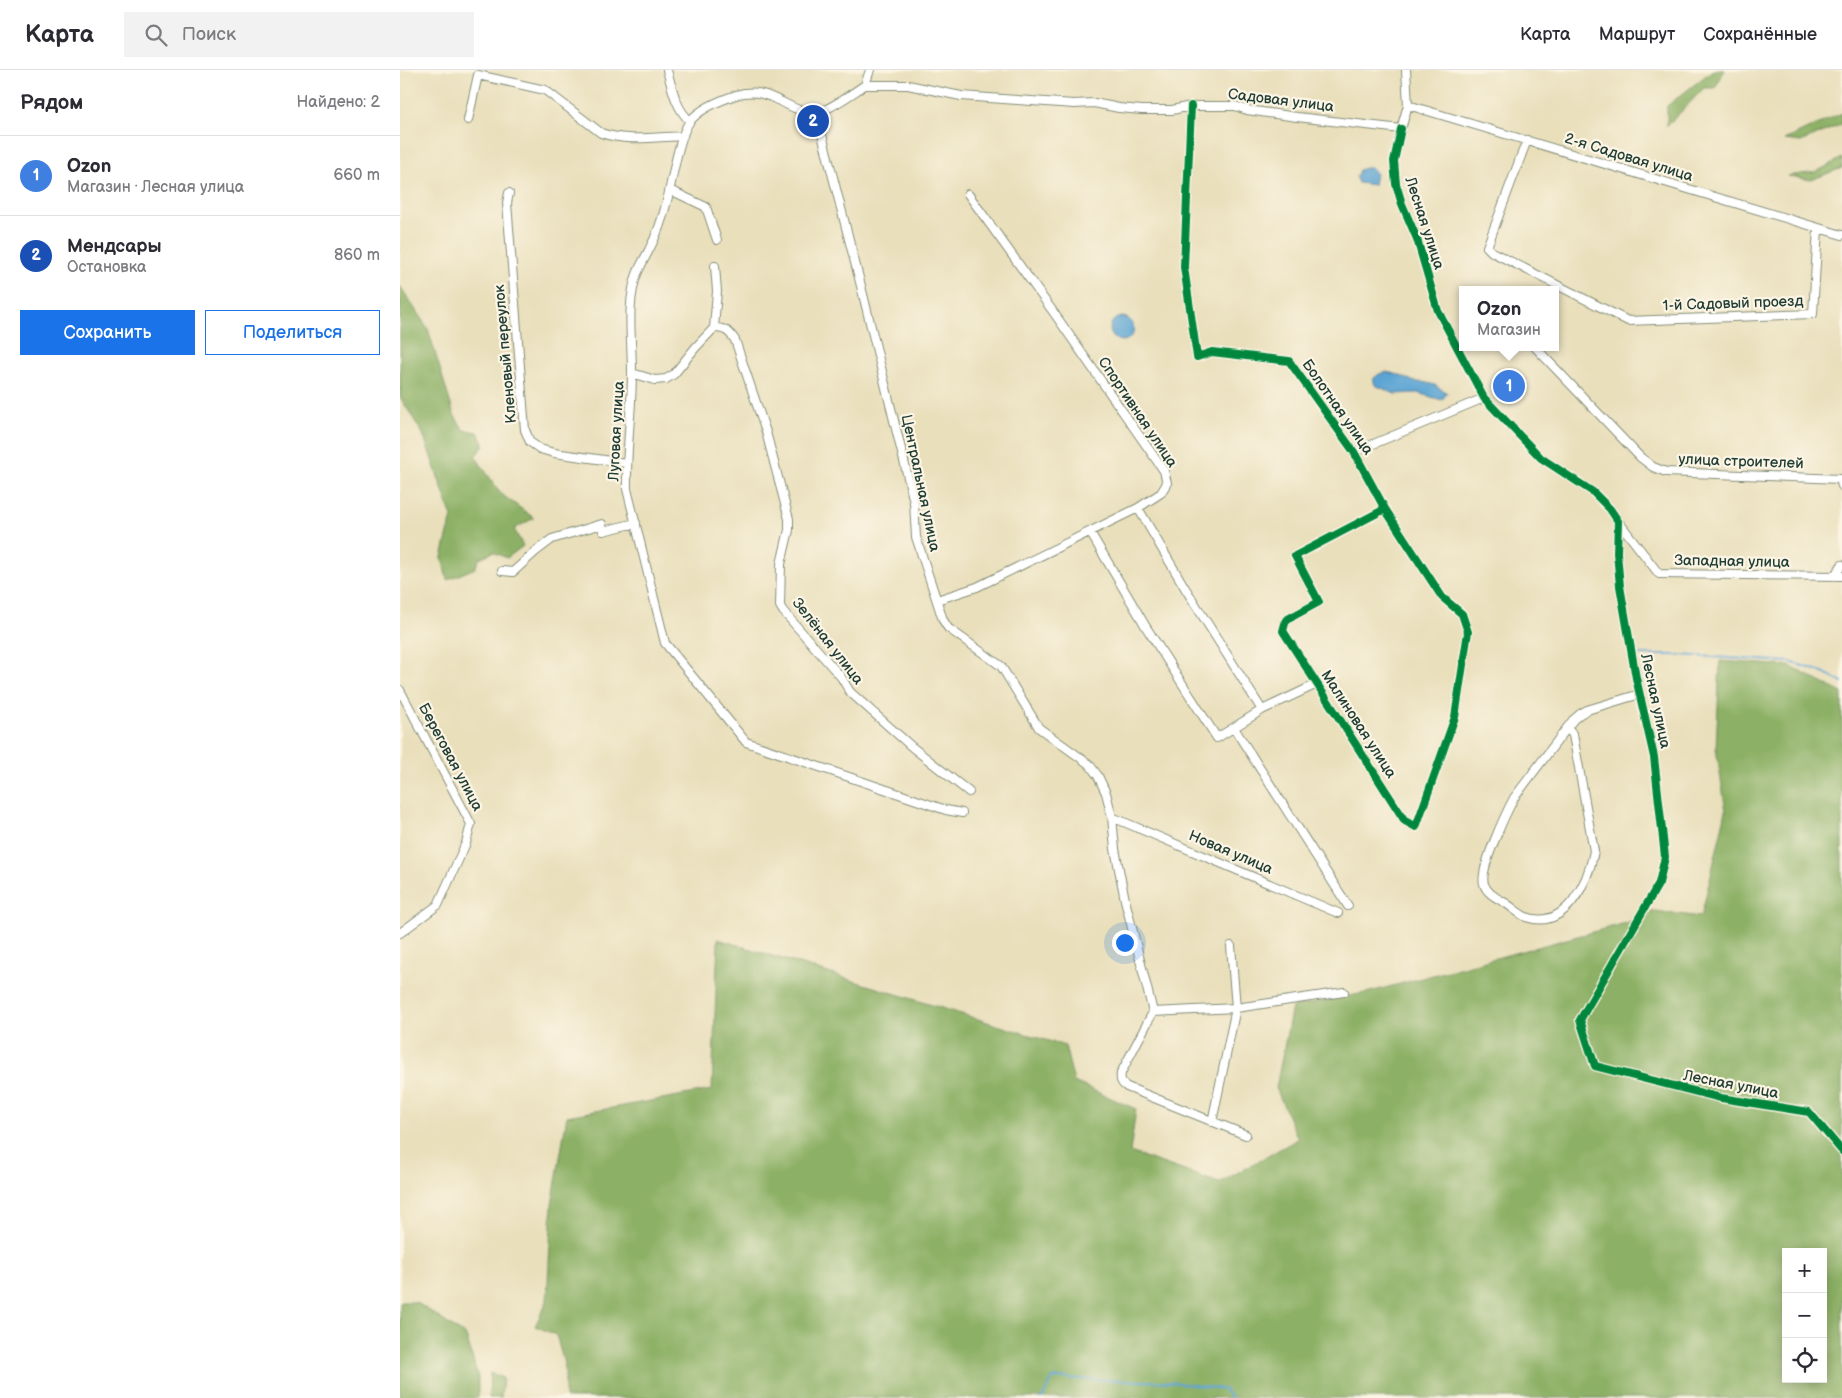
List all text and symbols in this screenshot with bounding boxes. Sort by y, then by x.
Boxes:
search box [124,12,474,57]
text: Карта [25,20,94,49]
icon: search [142,21,170,49]
text: Поиск [182,23,236,46]
text: Карта [1520,24,1571,45]
text: Маршрут [1599,24,1675,45]
text: Сохранённые [1703,24,1817,45]
street label: Садовая улица [1227,85,1335,116]
text: Рядом [20,90,83,115]
text: Найдено: 2 [296,93,380,112]
pin: 2 [797,102,829,140]
street label: 2-я Садовая улица [1562,129,1695,186]
text: Ozon [67,155,111,178]
text: 1 [33,166,39,185]
text: 660 m [333,166,380,185]
street label: Лесная улица [1400,173,1449,272]
text: Магазин · Лесная улица [67,178,244,197]
text: Мендсары [67,235,162,258]
text: 2 [31,246,41,265]
text: 860 m [334,246,380,265]
text: Остановка [67,258,146,277]
street label: Кленовый переулок [490,284,521,424]
popup [1459,286,1559,351]
street label: 1-й Садовый проезд [1662,292,1804,315]
text: Ozon [1477,298,1521,321]
button: Сохранить [20,310,195,355]
button: Поделиться [205,310,380,355]
text: Магазин [1477,321,1541,340]
street label: Спортивная улица [1094,353,1182,471]
street label: Болотная улица [1298,356,1378,459]
pin: 1 [1493,367,1525,405]
street label: Луговая улица [604,380,629,483]
street label: Центральная улица [897,413,944,554]
street label: улица строителей [1678,450,1804,473]
street label: Западная улица [1674,551,1790,572]
street label: Зелёная улица [788,594,868,689]
street label: Лесная улица [1636,651,1675,750]
street label: Малиновая улица [1317,667,1401,782]
street label: Береговая улица [414,700,487,815]
street label: Новая улица [1186,826,1276,879]
your location [1112,930,1138,956]
street label: Лесная улица [1681,1066,1780,1103]
map controls [1782,1248,1827,1383]
button: + [1782,1248,1827,1293]
button: − [1782,1293,1827,1338]
button: locate [1782,1338,1827,1383]

